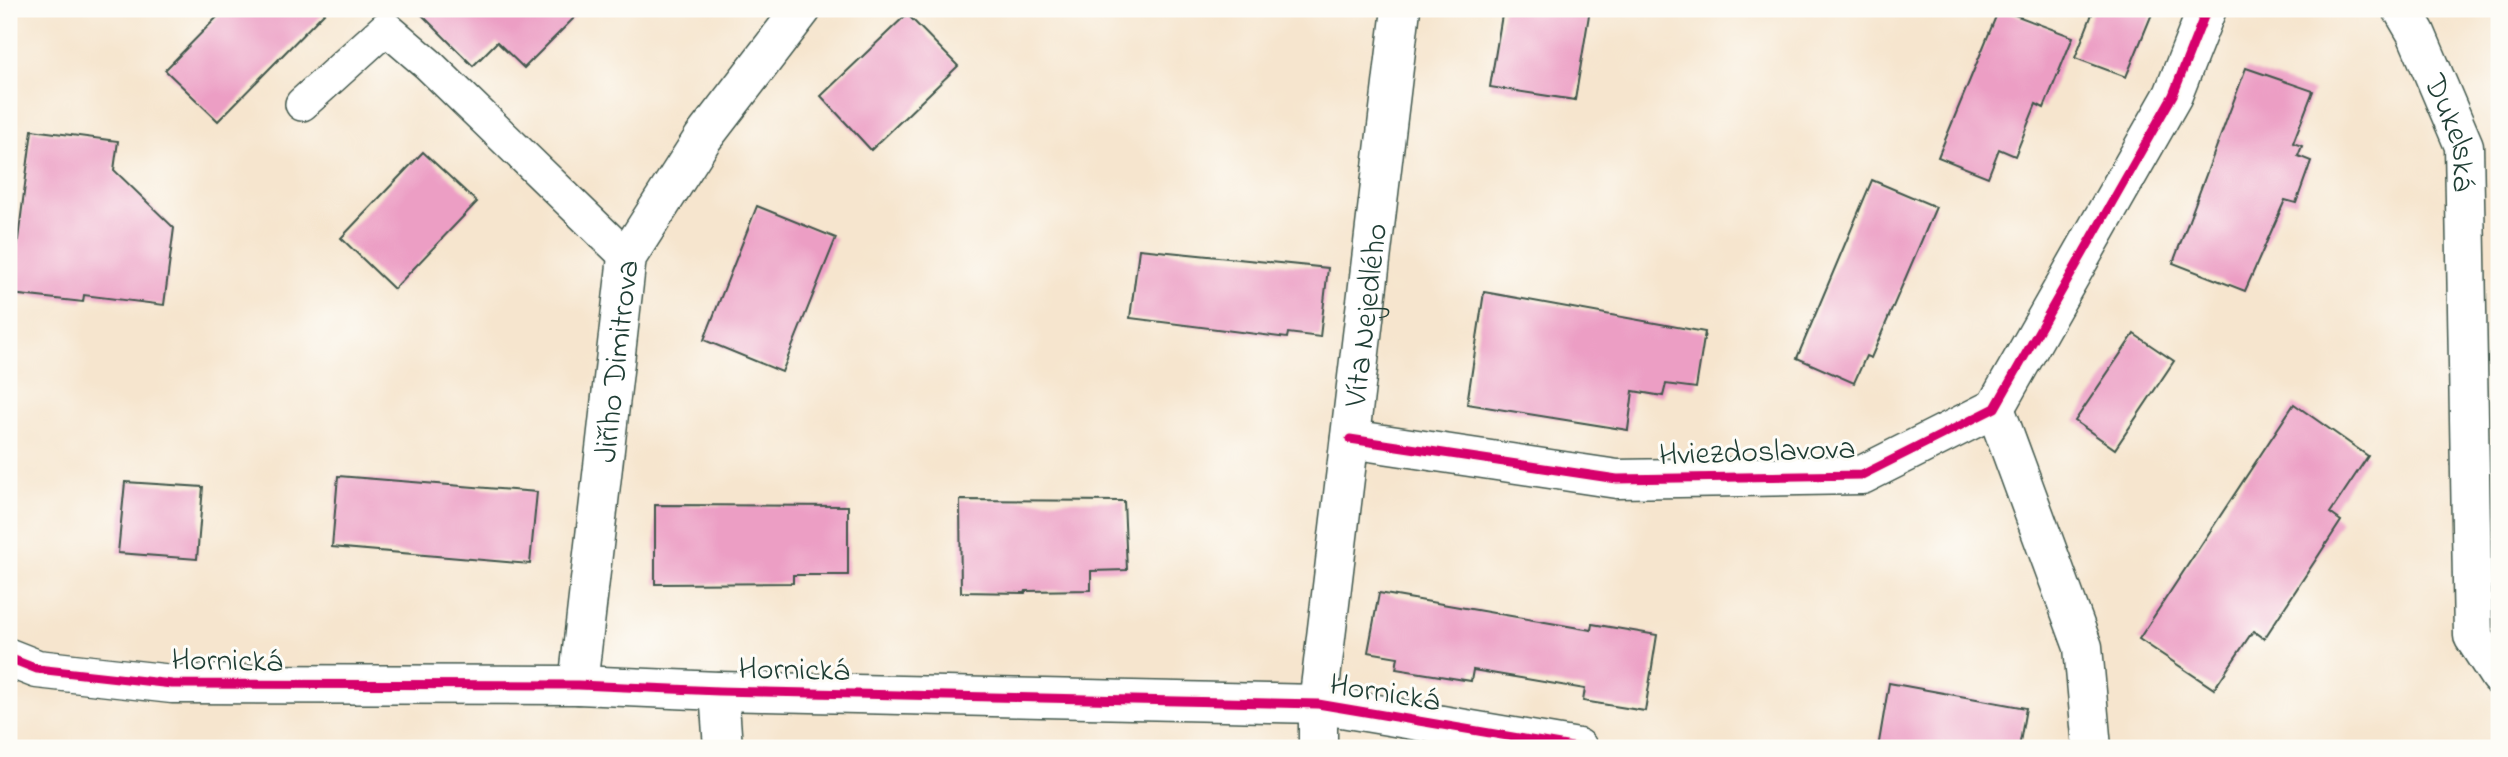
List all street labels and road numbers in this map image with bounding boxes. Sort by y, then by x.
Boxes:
street label: Dukelská [2409,67,2485,192]
street label: Víta Nejedlého [1334,221,1402,411]
street label: Jiřího Dimitrova [584,258,653,465]
street label: Hviezdoslavova [1658,427,1856,480]
street label: Hornická [171,638,283,687]
street label: Hornická [738,647,850,696]
street label: Hornická [1326,663,1443,726]

